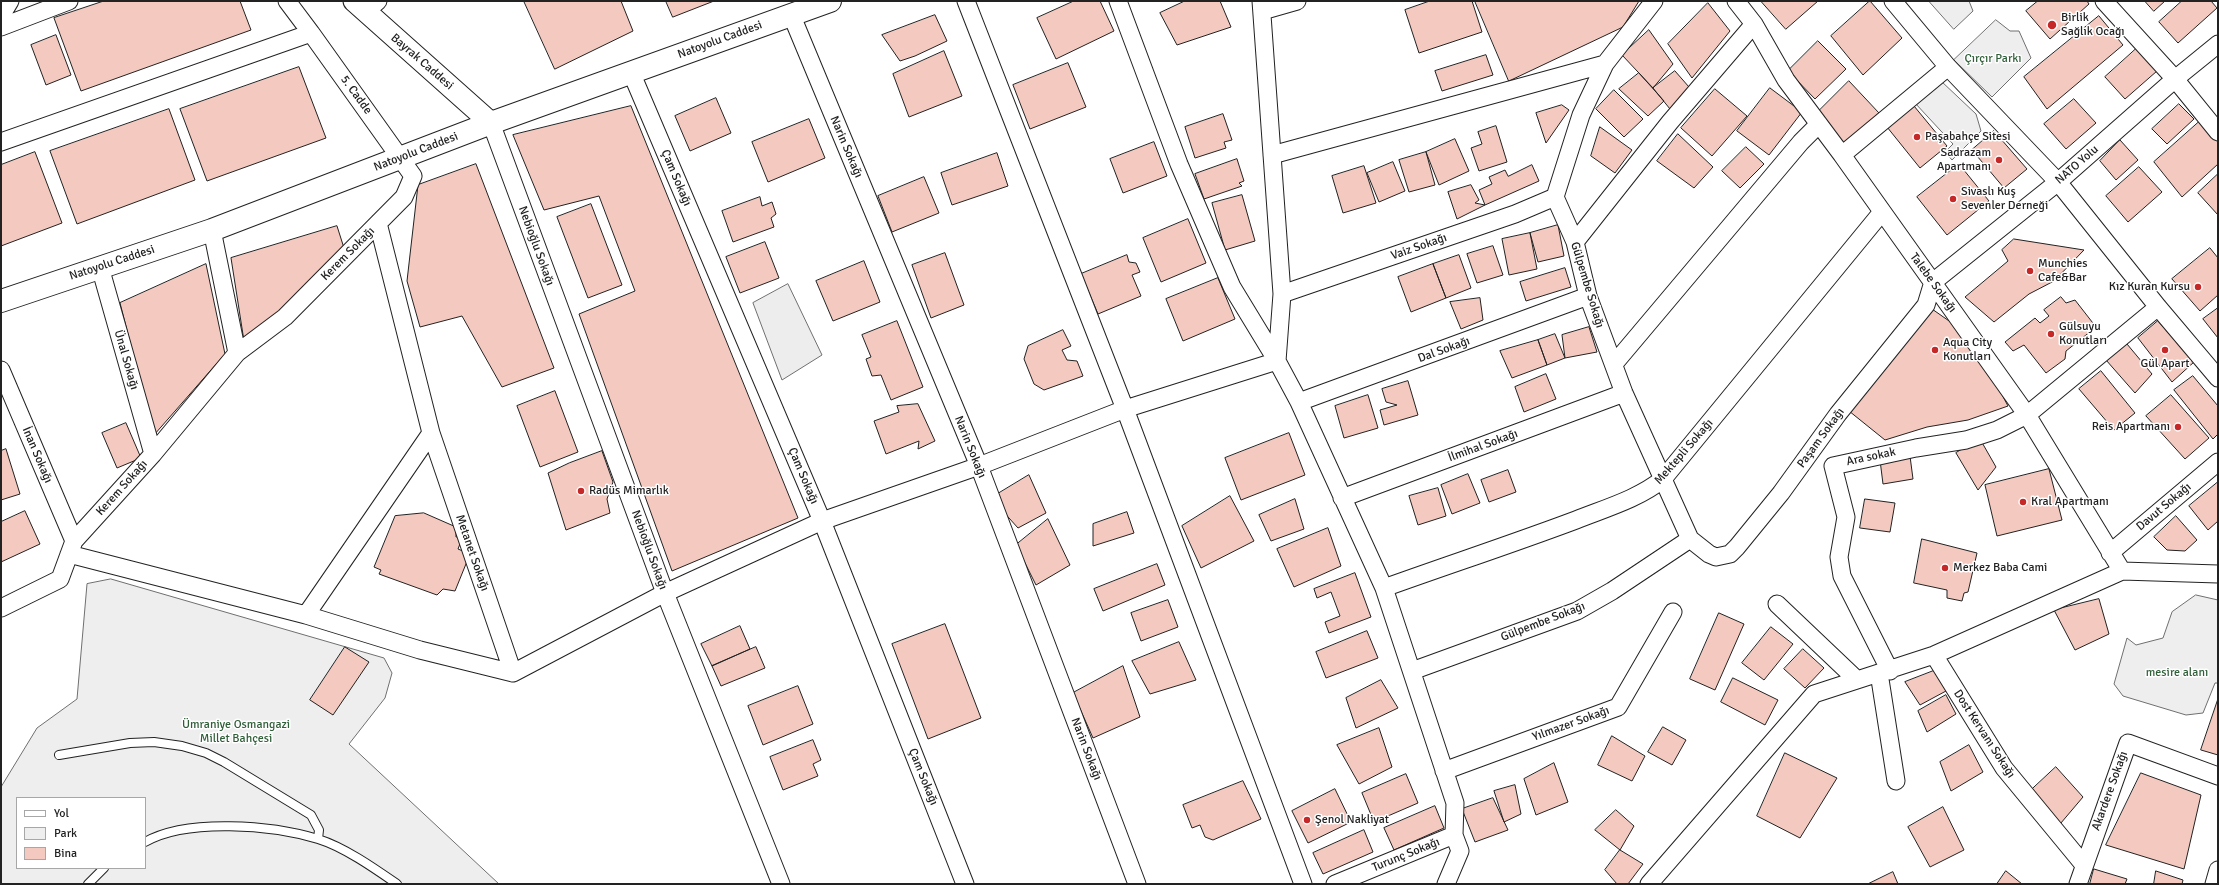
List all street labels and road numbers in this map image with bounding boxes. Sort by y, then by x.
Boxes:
street label: Natoyolu Caddesi [676,18,764,62]
street label: Bayrak Caddesi [388,31,456,93]
street label: 5. Cadde [337,73,375,117]
street label: Narin Sokağı [827,114,865,180]
street label: Natoyolu Caddesi [372,129,460,175]
street label: NATO Yolu [2053,142,2101,188]
street label: Çam Sokağı [658,148,694,208]
street label: Nebioğlu Sokağı [515,204,557,288]
street label: Kerem Sokağı [318,224,378,284]
street label: Vaiz Sokağı [1389,231,1449,263]
street label: Gülpembe Sokağı [1567,240,1607,330]
street label: Natoyolu Caddesi [67,242,157,284]
street label: Talebe Sokağı [1907,250,1959,316]
street label: Ünal Sokağı [111,329,141,391]
street label: Dal Sokağı [1416,334,1472,366]
street label: Paşam Sokağı [1794,405,1848,471]
street label: Narin Sokağı [951,414,989,480]
street label: Mektepli Sokağı [1652,416,1716,488]
street label: İnan Sokağı [19,425,55,485]
street label: İlmihal Sokağı [1446,427,1520,465]
street label: Ara sokak [1845,445,1897,469]
street label: Çam Sokağı [785,446,821,506]
street label: Kerem Sokağı [93,457,151,519]
street label: Davut Sokağı [2134,480,2194,534]
street label: Nebioğlu Sokağı [628,508,670,592]
street label: Metanet Sokağı [452,513,492,593]
street label: Gülpembe Sokağı [1499,599,1587,645]
street label: Dost Kervanı Sokağı [1950,687,2018,781]
street label: Yılmazer Sokağı [1530,703,1612,745]
street label: Narin Sokağı [1067,716,1105,782]
street label: Çam Sokağı [905,746,941,808]
street label: Akardere Sokağı [2089,749,2131,833]
street label: Turunç Sokağı [1370,835,1442,875]

